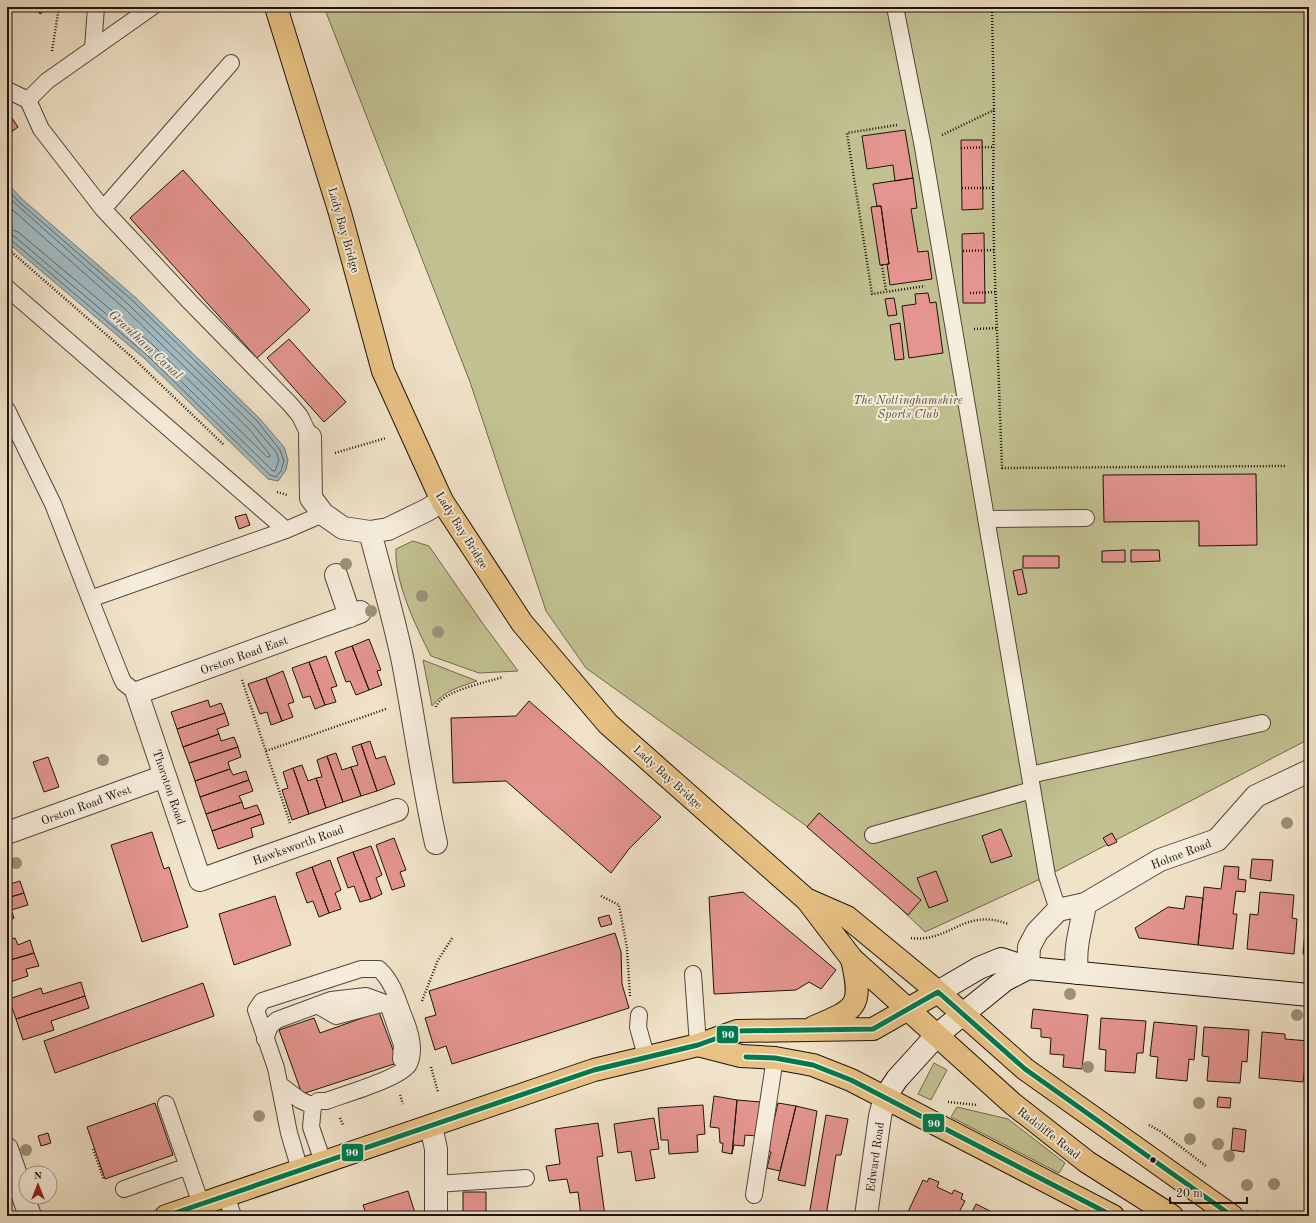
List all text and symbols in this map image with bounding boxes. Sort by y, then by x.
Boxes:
street label: Lady Bay Bridge [325,186,361,275]
water label: Grantham Canal [106,308,184,383]
park label: The Nottinghamshire Sports Club [853,395,963,421]
street label: Lady Bay Bridge [433,490,490,572]
street label: Orston Road East [199,635,290,677]
street label: Lady Bay Bridge [630,744,705,812]
street label: Thoroton Road [150,748,187,826]
street label: Orston Road West [40,784,133,828]
street label: Hawksworth Road [251,824,346,868]
street label: Holme Road [1149,838,1213,872]
line badge: 90 [716,1025,739,1044]
text: 90 [722,1030,734,1041]
street label: Radcliffe Road [1015,1106,1082,1162]
line badge: 90 [922,1113,945,1133]
text: 90 [928,1119,940,1130]
street label: Edward Road [865,1121,887,1193]
line badge: 90 [341,1143,364,1162]
text: 90 [346,1148,358,1159]
unlabelled marker [1148,1155,1158,1165]
north arrow [18,1165,58,1205]
text: N [34,1171,43,1182]
scale bar [1170,1179,1247,1205]
text: 20 m [1176,1188,1203,1200]

